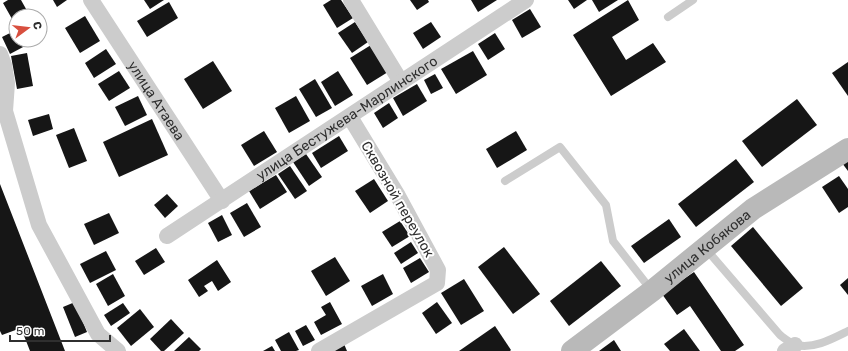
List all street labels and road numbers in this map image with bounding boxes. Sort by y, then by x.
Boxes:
street label: улица Бестужева-Марлинского [253,53,441,184]
street label: улица Атаева [124,58,188,144]
street label: Сквозной переулок [357,138,438,261]
street label: улица Кобякова [661,206,754,287]

